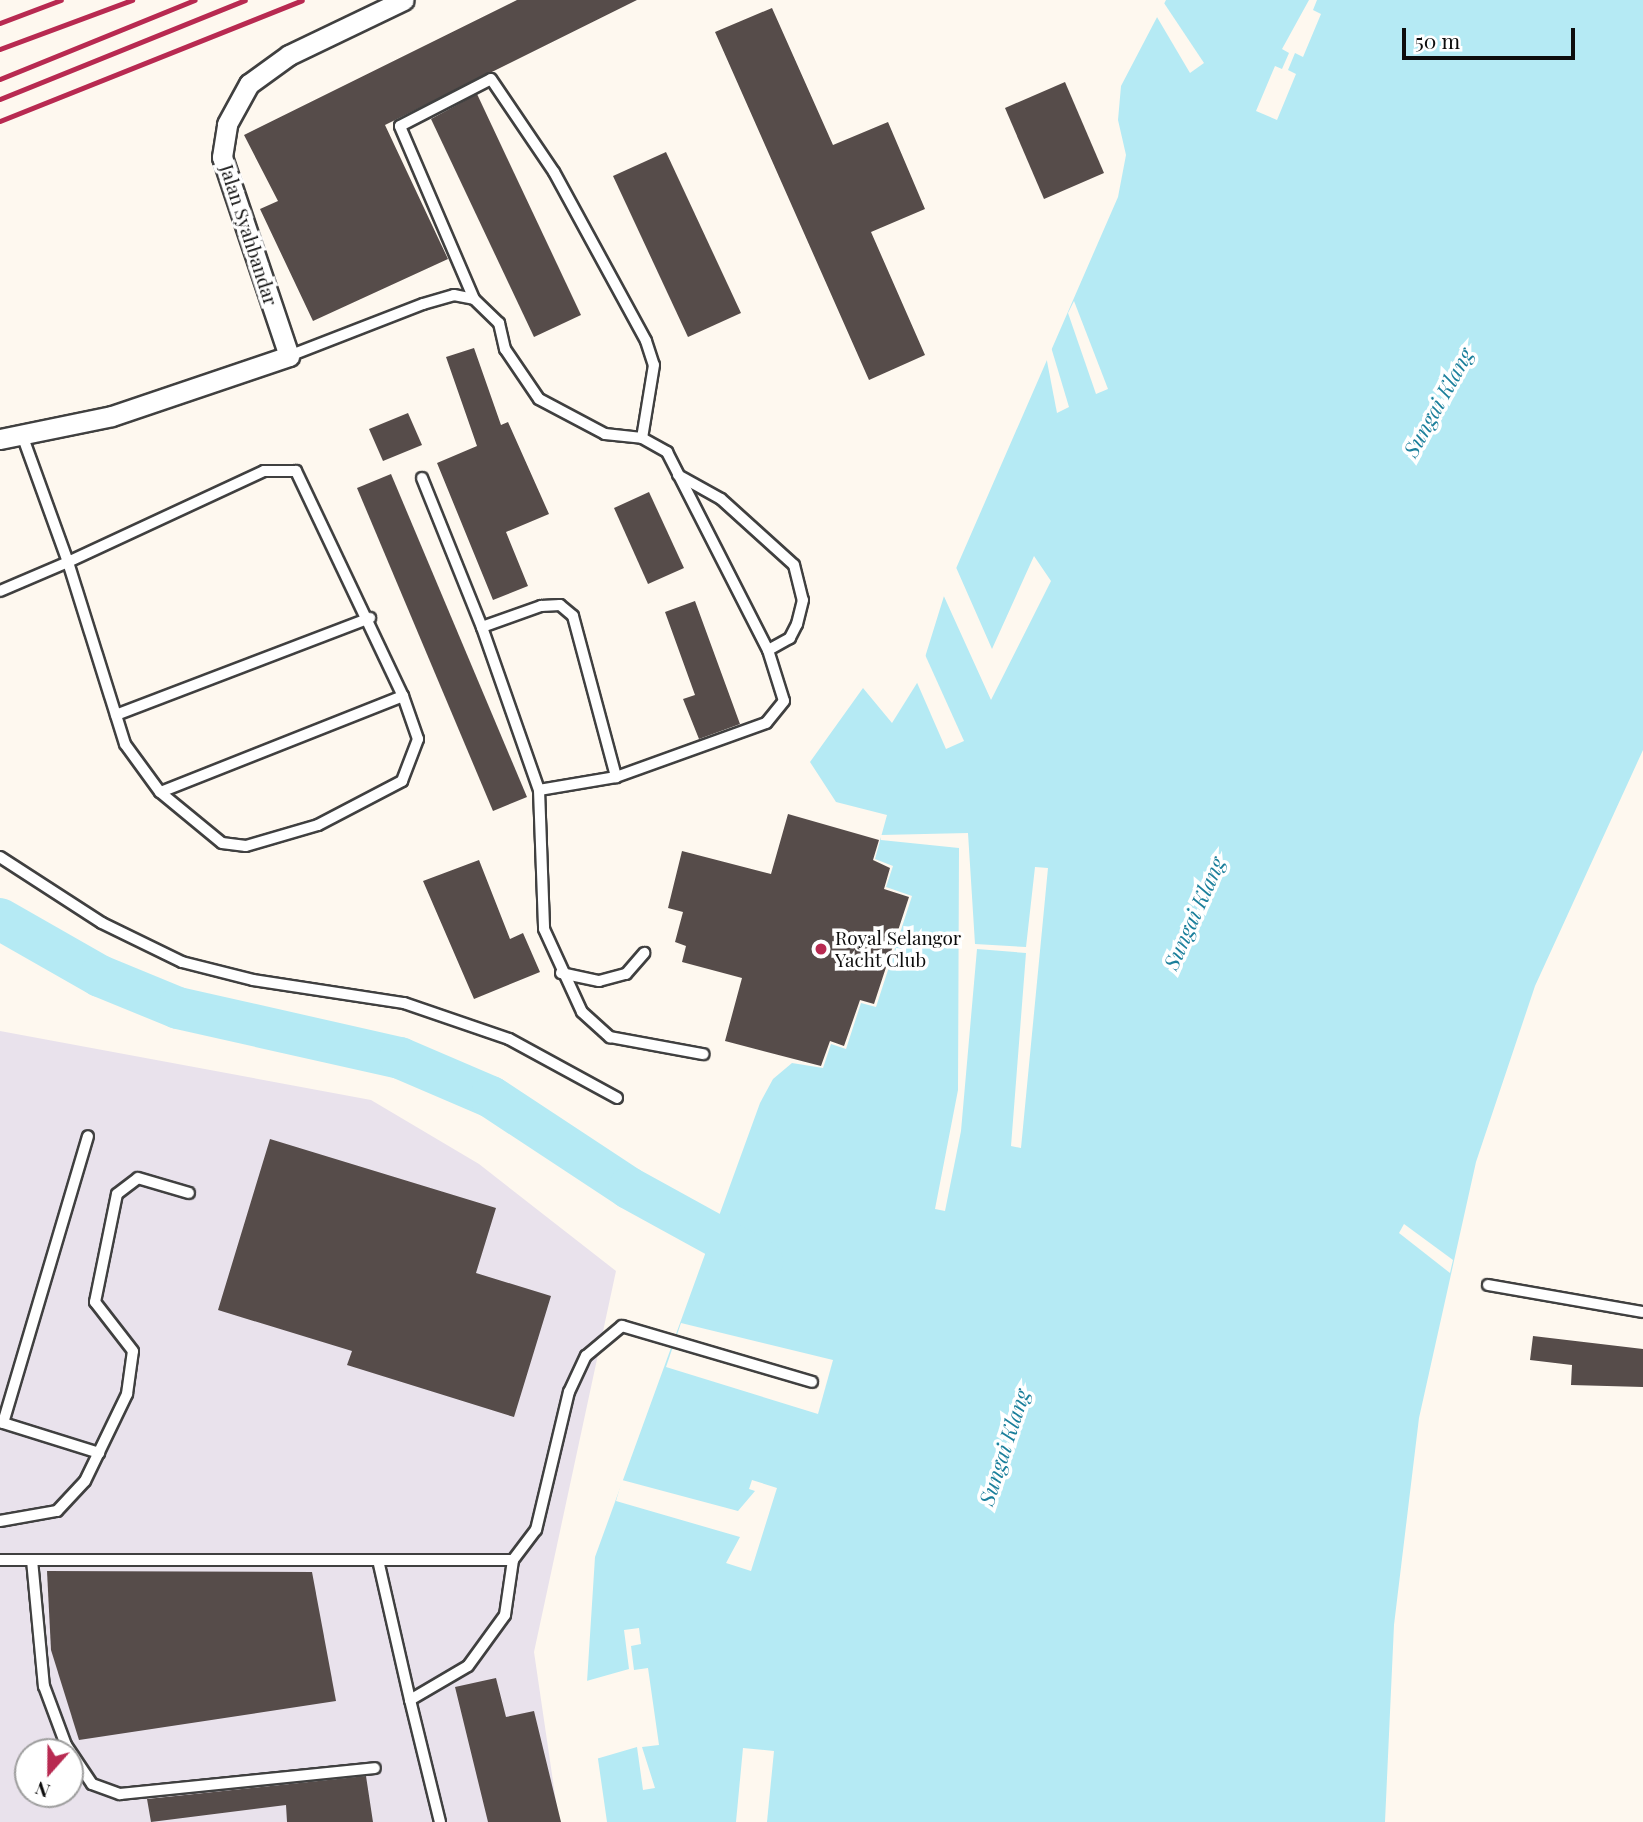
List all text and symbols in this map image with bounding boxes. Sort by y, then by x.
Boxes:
scale bar [1405,14,1578,58]
text: 50 m [1415,26,1460,54]
street label: Jalan Syahbandar [215,162,283,308]
water label: Sungai Klang [1397,343,1477,461]
water label: Sungai Klang [1157,853,1229,973]
place label: Royal Selangor Yacht Club [835,927,961,971]
marker: Royal Selangor Yacht Club [813,941,829,957]
water label: Sungai Klang [972,1386,1034,1508]
north arrow [14,1738,84,1808]
text: N [31,1776,53,1805]

